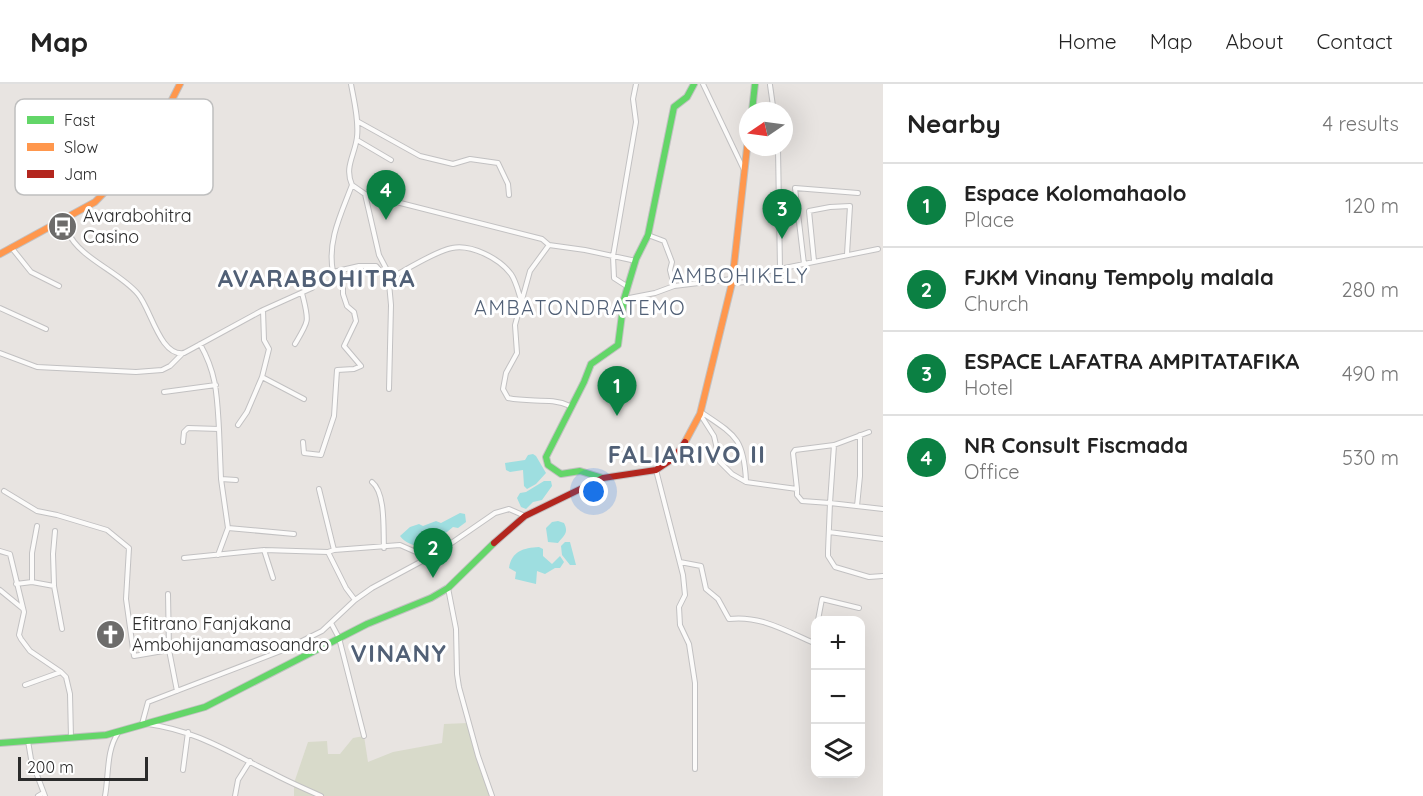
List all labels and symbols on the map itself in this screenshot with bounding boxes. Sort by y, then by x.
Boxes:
legend [15,99,213,195]
north arrow [739,102,793,156]
text: Fast [64,110,95,130]
text: Slow [64,137,98,157]
text: Jam [64,164,97,184]
pin: 4 [366,170,406,220]
pin: 3 [762,190,802,239]
place label: Avarabohitra Casino [83,204,192,248]
bus stop icon: Avarabohitra Casino [46,210,78,242]
district label: AVARABOHITRA [218,263,416,293]
district label: AMBOHIKELY [671,263,809,288]
district label: AMBATONDRATEMO [474,295,686,320]
pin: 1 [598,366,636,416]
district label: FALIARIVO II [608,439,766,469]
your location [579,477,608,506]
pin: 2 [414,528,452,578]
place label: Efitrano Fanjakana Ambohijanamasoandro [132,612,329,656]
church icon: Efitrano Fanjakana Ambohijanamasoandro [95,618,127,650]
district label: VINANY [351,638,447,668]
scale bar [18,754,148,782]

